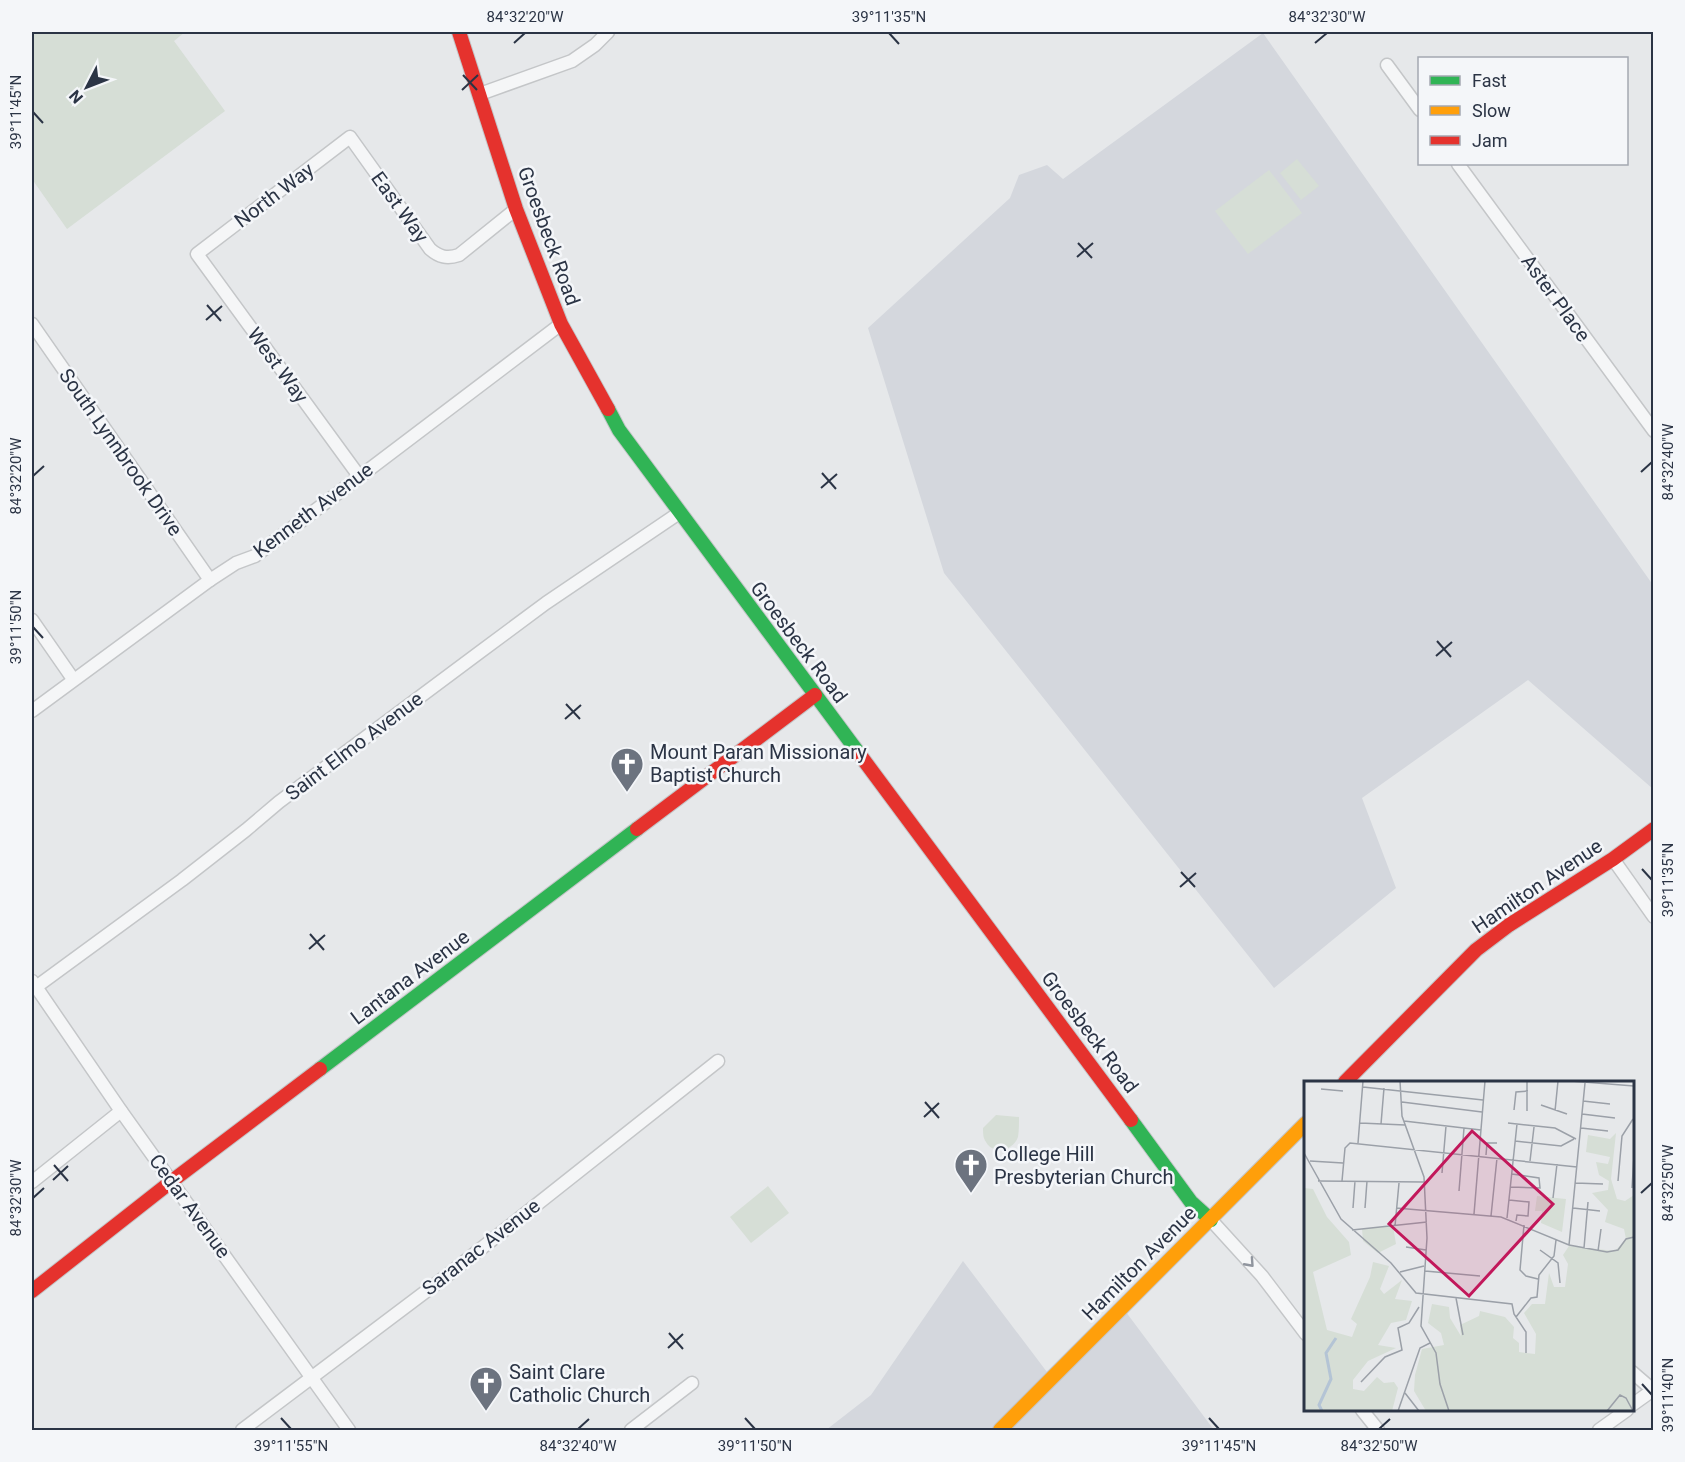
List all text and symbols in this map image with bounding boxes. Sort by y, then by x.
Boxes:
text: 84°32'20"W [487,8,563,26]
text: 39°11'35"N [852,8,926,26]
text: 84°32'30"W [1289,8,1365,26]
north arrow [57,57,117,117]
legend [1418,57,1628,165]
text: Fast [1472,70,1507,91]
text: 39°11'45"N [7,75,25,149]
text: N [65,86,87,107]
text: Slow [1472,100,1511,121]
text: Jam [1472,130,1508,151]
street label: North Way [230,157,319,233]
street label: Groesbeck Road [513,163,585,309]
street label: East Way [366,167,434,248]
street label: Aster Place [1516,250,1596,346]
street label: West Way [243,323,314,408]
street label: South Lynnbrook Drive [54,364,188,540]
text: 84°32'40"W [1659,424,1677,500]
text: 84°32'20"W [7,438,25,514]
street label: Kenneth Avenue [248,457,378,563]
street label: Groesbeck Road [746,577,852,707]
text: 39°11'50"N [7,590,25,664]
street label: Saint Elmo Avenue [281,687,427,805]
place label: Mount Paran Missionary Baptist Church [650,740,867,787]
church icon: Mount Paran Missionary Baptist Church [609,746,645,793]
street label: Hamilton Avenue [1467,834,1607,938]
text: 39°11'35"N [1659,843,1677,917]
street label: Lantana Avenue [346,925,474,1029]
street label: Groesbeck Road [1037,967,1143,1097]
inset map [1304,1081,1634,1411]
place label: College Hill Presbyterian Church [994,1142,1174,1189]
text: 84°32'50"W [1659,1145,1677,1221]
church icon: College Hill Presbyterian Church [953,1147,989,1194]
street label: Cedar Avenue [144,1149,236,1263]
text: 84°32'30"W [7,1160,25,1236]
street label: Saranac Avenue [417,1194,545,1300]
street label: Hamilton Avenue [1077,1201,1201,1325]
one-way arrow [1243,1256,1254,1267]
text: 39°11'40"N [1659,1358,1677,1432]
place label: Saint Clare Catholic Church [509,1360,650,1407]
church icon: Saint Clare Catholic Church [468,1365,504,1412]
text: 39°11'55"N [254,1437,328,1455]
text: 84°32'40"W [540,1437,616,1455]
text: 39°11'50"N [718,1437,792,1455]
text: 39°11'45"N [1182,1437,1256,1455]
text: 84°32'50"W [1341,1437,1417,1455]

